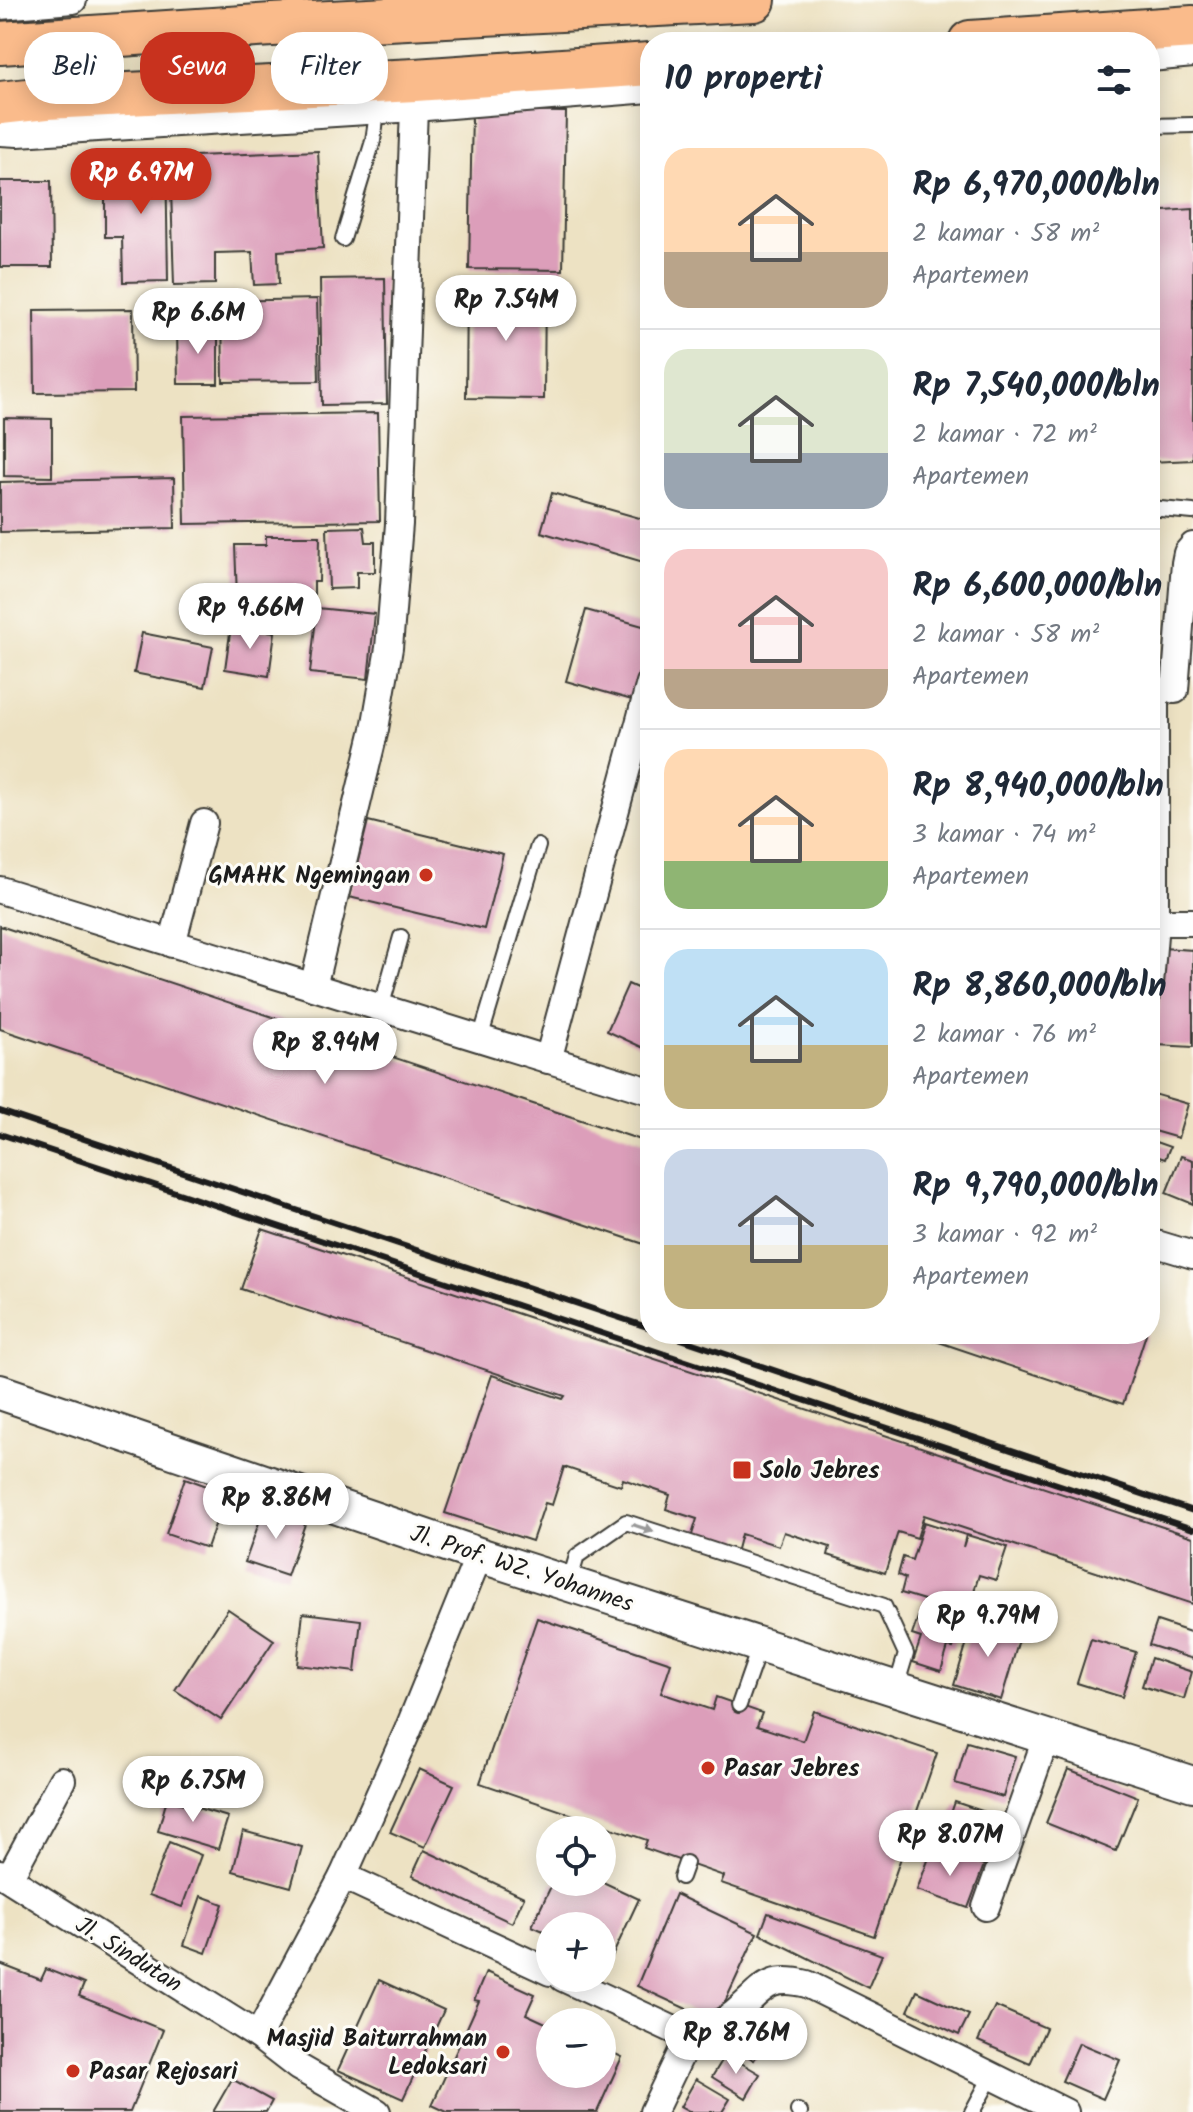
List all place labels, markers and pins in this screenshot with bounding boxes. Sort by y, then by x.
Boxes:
pin: Rp 6.97M [58,148,224,216]
pin: Rp 7.54M [423,275,589,343]
pin: Rp 6.6M [124,288,272,356]
pin: Rp 9.66M [167,583,333,651]
place label: GMAHK Ngemingan [208,857,410,896]
marker: GMAHK Ngemingan [417,866,435,884]
pin: Rp 8.94M [242,1018,408,1086]
place label: Solo Jebres [760,1452,879,1491]
marker: Solo Jebres [731,1459,753,1481]
pin: Rp 8.86M [193,1473,359,1541]
pin: Rp 9.79M [905,1591,1071,1659]
place label: Pasar Jebres [724,1750,859,1789]
pin: Rp 6.75M [110,1756,276,1824]
marker: Pasar Jebres [699,1759,717,1777]
pin: Rp 8.07M [867,1810,1033,1878]
pin: Rp 8.76M [653,2008,819,2076]
place label: Masjid Baiturrahman Ledoksari [266,2020,488,2087]
marker: Masjid Baiturrahman Ledoksari [494,2043,512,2061]
place label: Pasar Rejosari [89,2053,238,2092]
marker: Pasar Rejosari [64,2062,82,2080]

